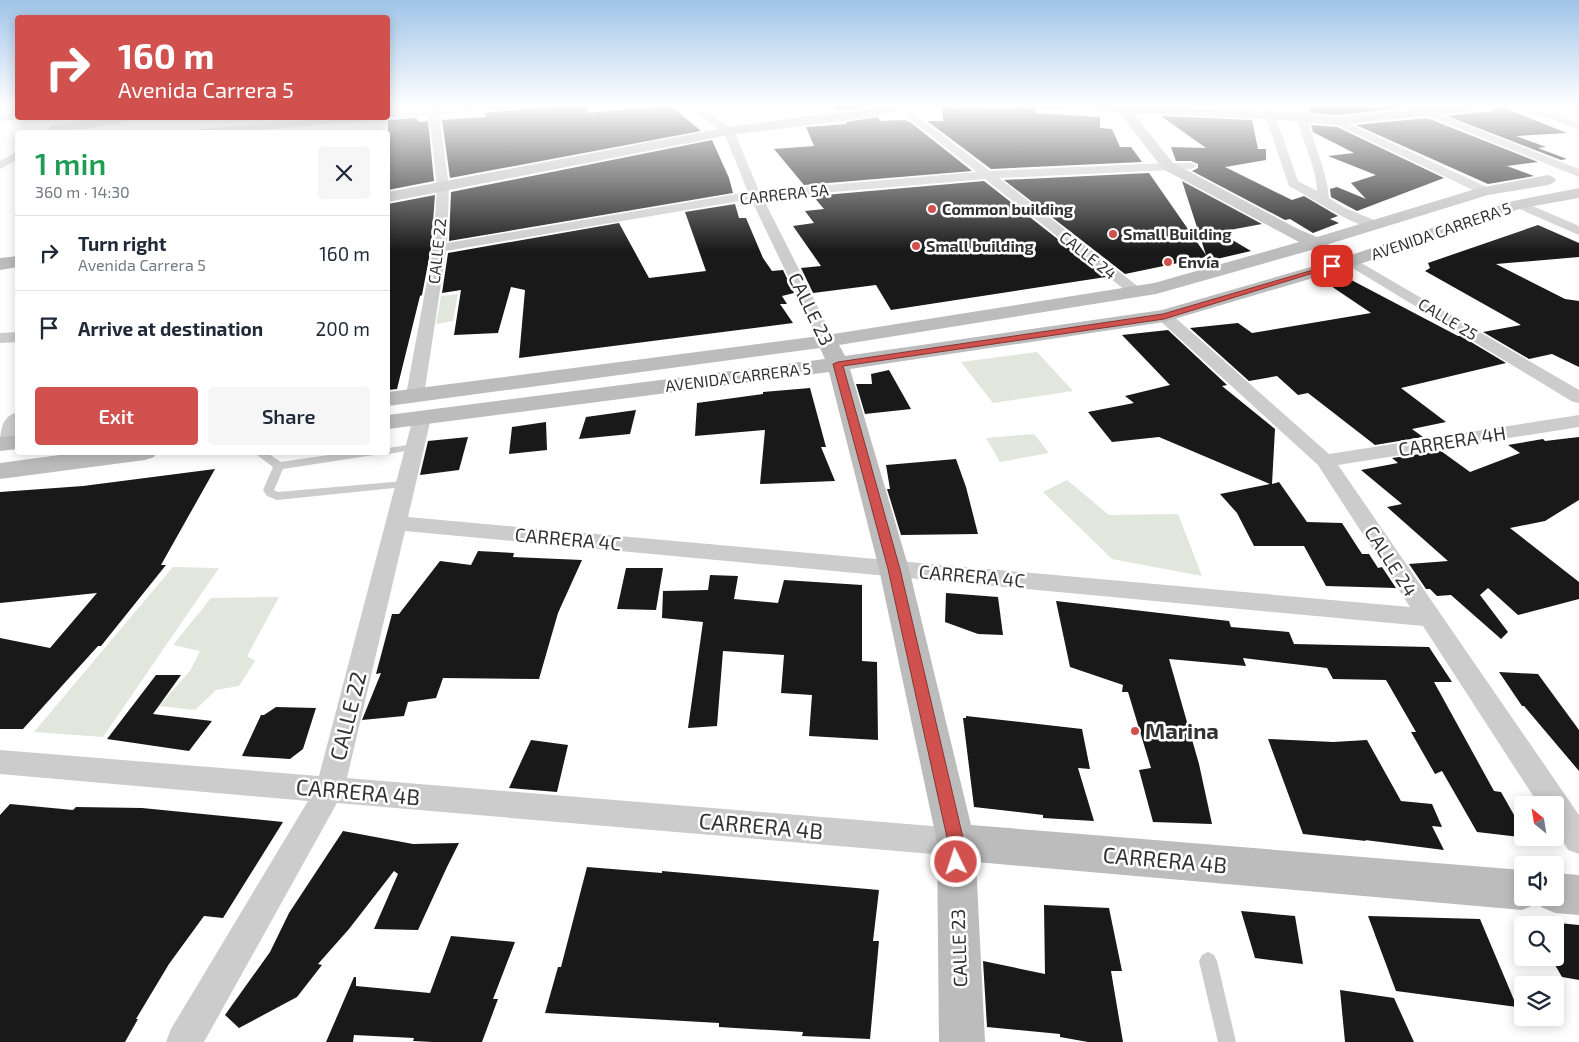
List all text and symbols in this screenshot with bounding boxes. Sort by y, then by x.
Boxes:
text: 160 m [118,34,214,76]
icon: right [35,35,100,100]
text: Avenida Carrera 5 [118,76,294,102]
text: 1 min [35,145,106,181]
button: close [318,147,370,199]
street label: CARRERA 5A [739,179,829,208]
text: 360 m · 14:30 [35,182,130,201]
street label: AVENIDA CARRERA 5 [1368,198,1513,263]
place label: Common building [942,199,1074,218]
marker: Common building [926,203,938,215]
street label: CALLE 22 [424,217,449,285]
place label: Small Building [1123,224,1232,243]
street label: CALLE 24 [1056,227,1121,283]
marker: Small Building [1107,228,1119,240]
text: Turn right [78,232,166,255]
place label: Small building [926,236,1034,255]
icon: right [35,239,63,267]
marker: Small building [910,240,922,252]
text: 160 m [319,242,370,265]
pin [1311,245,1353,287]
place label: Envía [1178,252,1219,271]
icon: arrive [1318,252,1346,280]
text: Avenida Carrera 5 [78,255,206,274]
marker: Envía [1162,256,1174,268]
street label: CALLE 23 [784,269,839,349]
street label: CALLE 25 [1415,294,1481,344]
icon: arrive [35,314,63,342]
text: Arrive at destination [78,317,263,340]
text: 200 m [316,317,370,340]
street label: AVENIDA CARRERA 5 [664,358,812,395]
button: Exit [35,387,198,445]
button: Share [208,387,370,445]
street label: CARRERA 4H [1397,421,1507,460]
street label: CALLE 24 [1360,521,1423,600]
street label: CARRERA 4C [514,522,622,555]
street label: CARRERA 4C [918,559,1026,592]
street label: CALLE 22 [323,669,371,763]
place label: Marina [1145,717,1219,743]
marker: Marina [1129,725,1141,737]
street label: CARRERA 4B [295,773,421,809]
north arrow [1514,796,1564,846]
map controls [1514,796,1564,1026]
street label: CARRERA 4B [698,807,824,843]
position arrow [929,835,981,887]
street label: CARRERA 4B [1102,841,1228,877]
button: sound [1514,856,1564,906]
street label: CALLE 23 [946,908,971,988]
button: search [1514,916,1564,966]
button: layers [1514,976,1564,1026]

